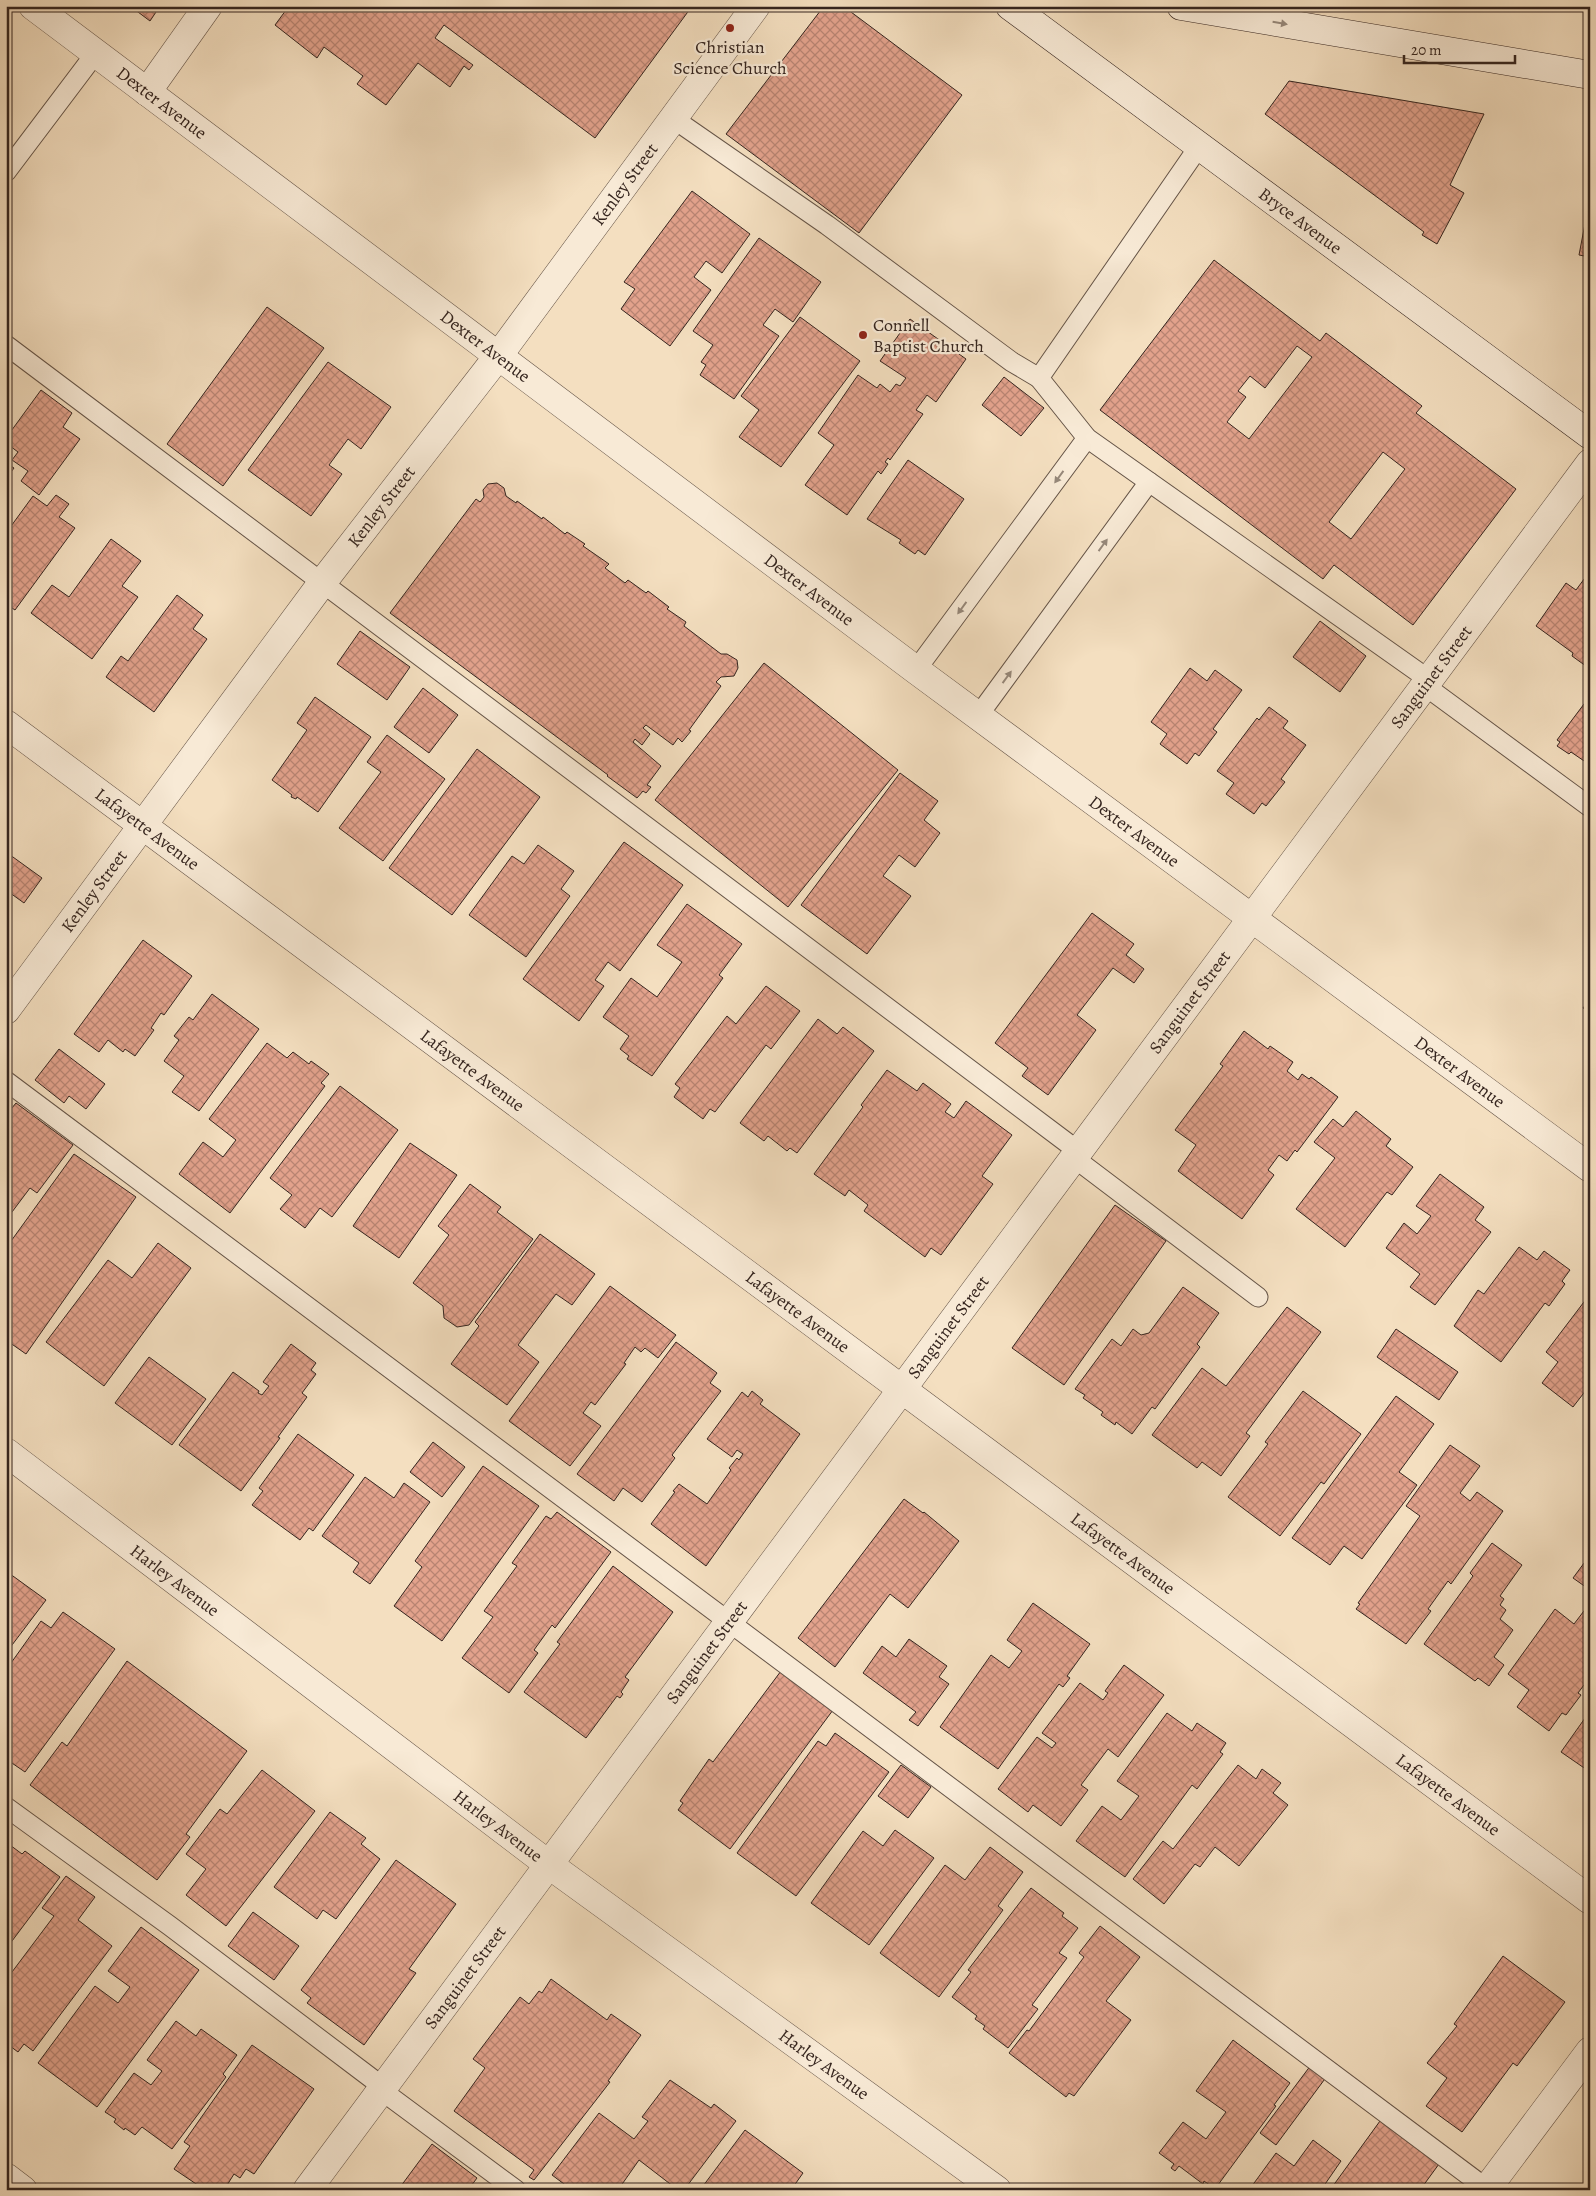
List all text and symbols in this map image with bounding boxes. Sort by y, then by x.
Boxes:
one-way arrow [1273,20,1289,28]
marker: Christian Science Church [724,22,736,34]
scale bar [1404,32,1515,64]
place label: Christian Science Church [673,35,787,80]
text: 20 m [1411,40,1442,60]
street label: Dexter Avenue [112,61,212,145]
street label: Kenley Street [586,138,663,230]
street label: Bryce Avenue [1254,182,1347,260]
street label: Dexter Avenue [435,304,535,388]
place label: Connell Baptist Church [873,313,984,358]
marker: Connell Baptist Church [857,329,869,341]
street label: Kenley Street [342,461,421,552]
one-way arrow [1053,470,1064,483]
one-way arrow [1098,538,1108,552]
street label: Dexter Avenue [759,548,859,631]
one-way arrow [957,601,968,614]
street label: Sanguinet Street [1385,620,1477,733]
one-way arrow [1002,670,1012,683]
street label: Lafayette Avenue [90,782,204,876]
street label: Dexter Avenue [1084,790,1184,873]
street label: Kenley Street [56,845,133,937]
street label: Sanguinet Street [1143,945,1236,1059]
street label: Lafayette Avenue [415,1024,530,1117]
street label: Dexter Avenue [1410,1030,1510,1113]
street label: Lafayette Avenue [741,1265,855,1358]
street label: Sanguinet Street [902,1270,994,1384]
street label: Lafayette Avenue [1066,1506,1180,1600]
street label: Harley Avenue [125,1539,224,1622]
street label: Sanguinet Street [660,1596,753,1709]
street label: Lafayette Avenue [1391,1748,1505,1841]
street label: Harley Avenue [448,1784,548,1868]
street label: Sanguinet Street [419,1921,511,2034]
street label: Harley Avenue [774,2024,874,2105]

